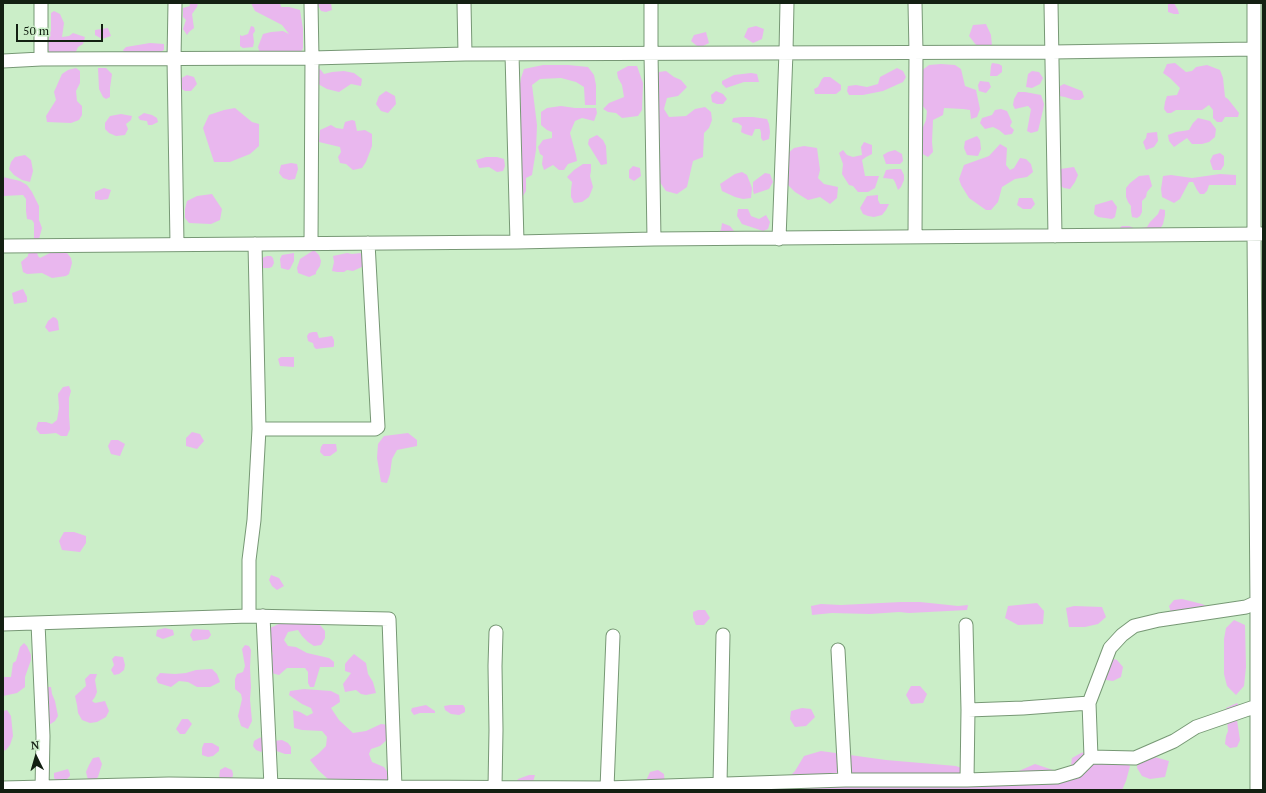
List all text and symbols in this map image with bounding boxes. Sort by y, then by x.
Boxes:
scale bar [18,16,105,42]
text: 50 m [23,23,49,38]
north arrow [16,737,56,777]
text: N [30,738,40,752]

